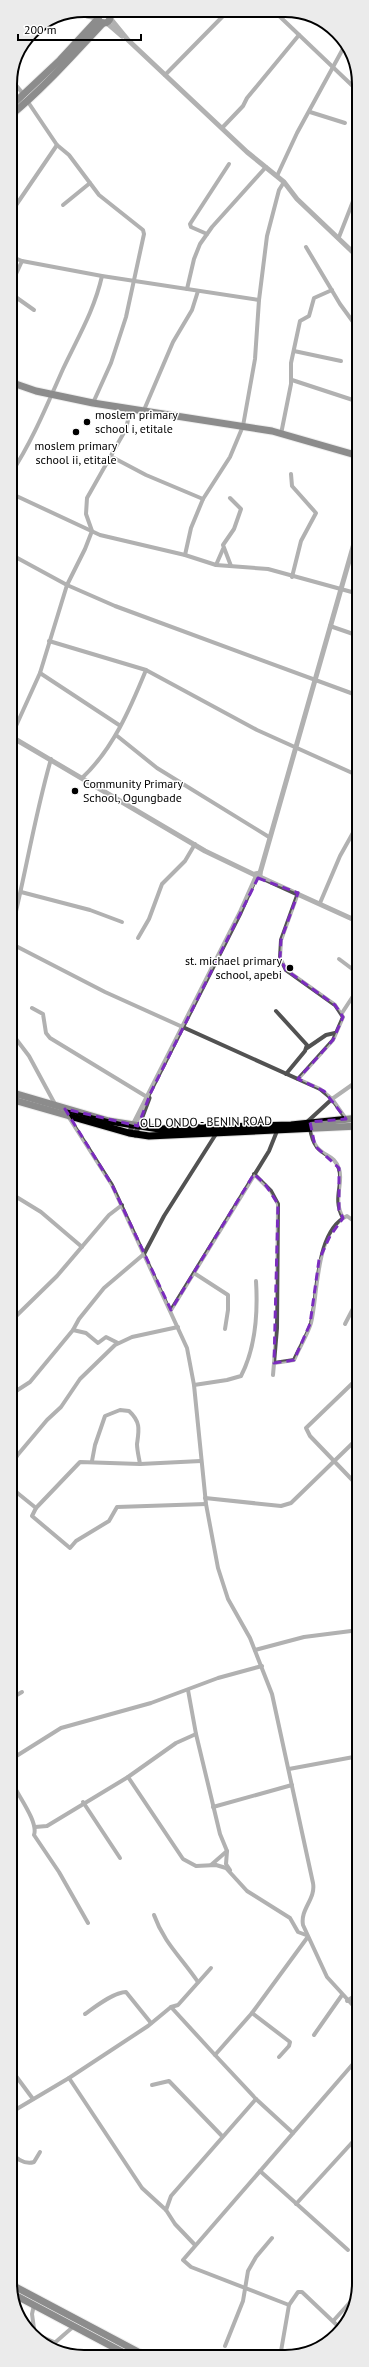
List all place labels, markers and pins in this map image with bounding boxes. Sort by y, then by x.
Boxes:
place label: moslem primary school i, etitale [95,407,178,436]
marker: moslem primary school i, etitale [82,417,92,427]
marker: moslem primary school ii, etitale [71,427,81,437]
place label: moslem primary school ii, etitale [35,438,118,467]
place label: Community Primary School, Ogungbade [83,776,183,805]
marker: Community Primary School, Ogungbade [70,786,80,796]
place label: st. michael primary school, apebi [185,953,282,982]
marker: st. michael primary school, apebi [285,963,295,973]

